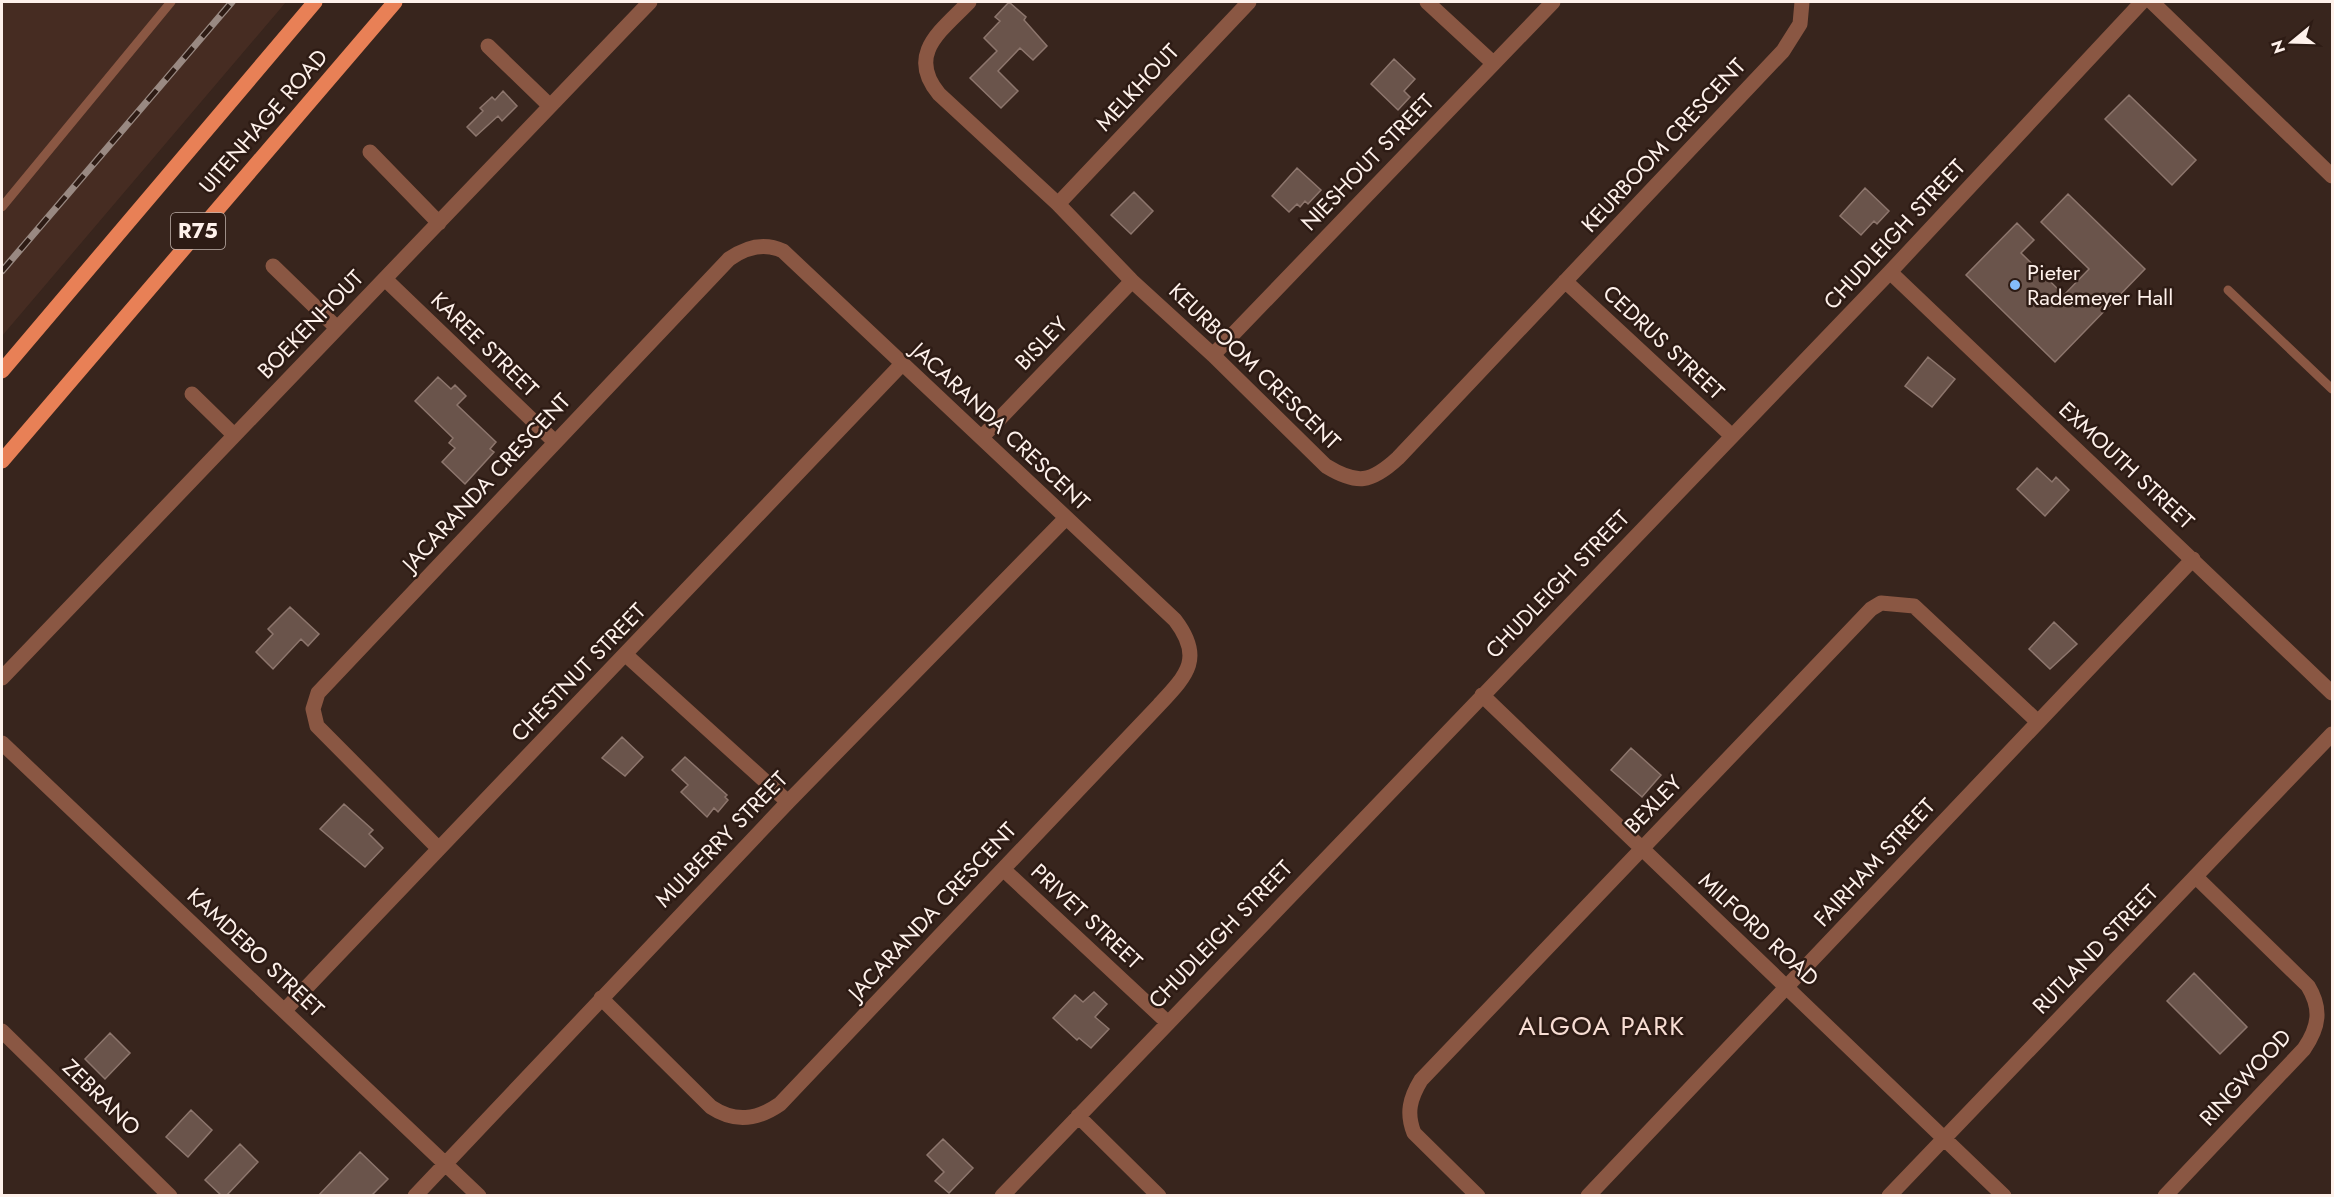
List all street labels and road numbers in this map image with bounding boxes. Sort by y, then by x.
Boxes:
street label: MELKHOUT [1088,36,1187,138]
street label: UITENHAGE ROAD [191,42,335,200]
street label: KEURBOOM CRESCENT [1574,50,1753,239]
street label: NIESHOUT STREET [1293,86,1441,238]
street label: CHUDLEIGH STREET [1816,151,1973,316]
road number: R75 [171,213,225,249]
street label: BOEKENHOUT [250,262,371,386]
street label: KEURBOOM CRESCENT [1162,275,1349,457]
street label: CEDRUS STREET [1596,277,1732,407]
street label: KAREE STREET [424,284,547,404]
street label: BISLEY [1007,308,1075,377]
street label: JACARANDA CRESCENT [902,333,1098,518]
street label: JACARANDA CRESCENT [393,385,578,581]
street label: EXMOUTH STREET [2052,394,2202,537]
street label: CHUDLEIGH STREET [1478,502,1637,665]
street label: CHESTNUT STREET [503,595,653,749]
street label: MULBERRY STREET [647,763,795,914]
street label: BEXLEY [1617,767,1690,841]
street label: FAIRHAM STREET [1806,790,1943,933]
street label: JACARANDA CRESCENT [839,814,1024,1010]
street label: CHUDLEIGH STREET [1141,852,1300,1015]
street label: PRIVET STREET [1024,856,1150,977]
street label: MILFORD ROAD [1692,865,1826,993]
street label: RUTLAND STREET [2025,877,2166,1021]
street label: KAMDEBO STREET [180,880,332,1025]
street label: RINGWOOD [2192,1021,2298,1133]
street label: ZEBRANO [56,1052,148,1142]

